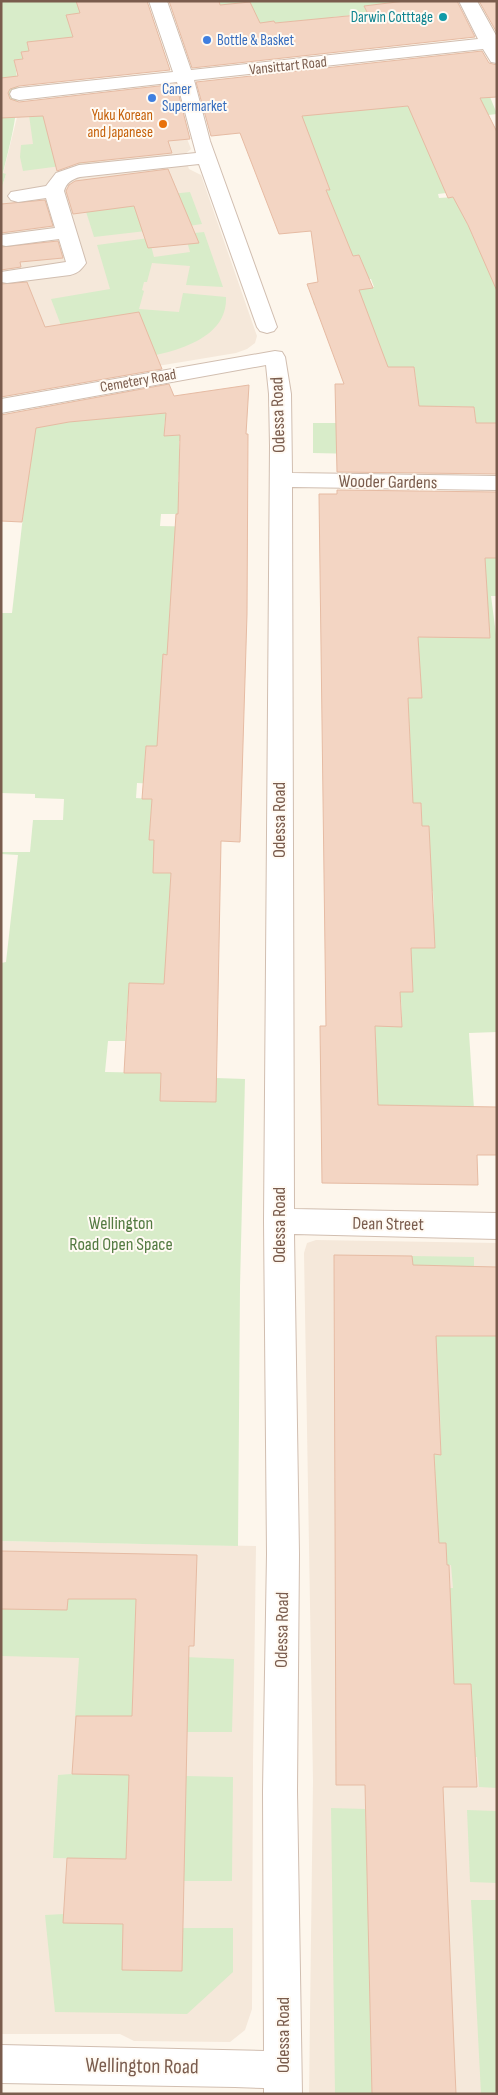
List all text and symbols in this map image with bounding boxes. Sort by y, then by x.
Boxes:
place label: Darwin Cotttage [351,8,433,27]
marker: Darwin Cotttage [437,11,449,23]
place label: Bottle & Basket [217,31,295,50]
marker: Bottle & Basket [201,34,213,46]
street label: Vansittart Road [248,52,328,80]
place label: Caner Supermarket [162,80,227,116]
marker: Caner Supermarket [146,92,158,104]
place label: Yuku Korean and Japanese [87,106,153,142]
marker: Yuku Korean and Japanese [157,118,169,130]
street label: Cemetery Road [98,365,178,397]
street label: Odessa Road [266,377,290,453]
street label: Wooder Gardens [338,471,438,493]
street label: Odessa Road [269,782,290,858]
street label: Odessa Road [269,1187,290,1263]
park label: Wellington Road Open Space [69,1213,173,1255]
street label: Dean Street [352,1213,424,1235]
street label: Odessa Road [271,1592,293,1668]
street label: Odessa Road [273,1997,294,2073]
street label: Wellington Road [85,2053,199,2079]

